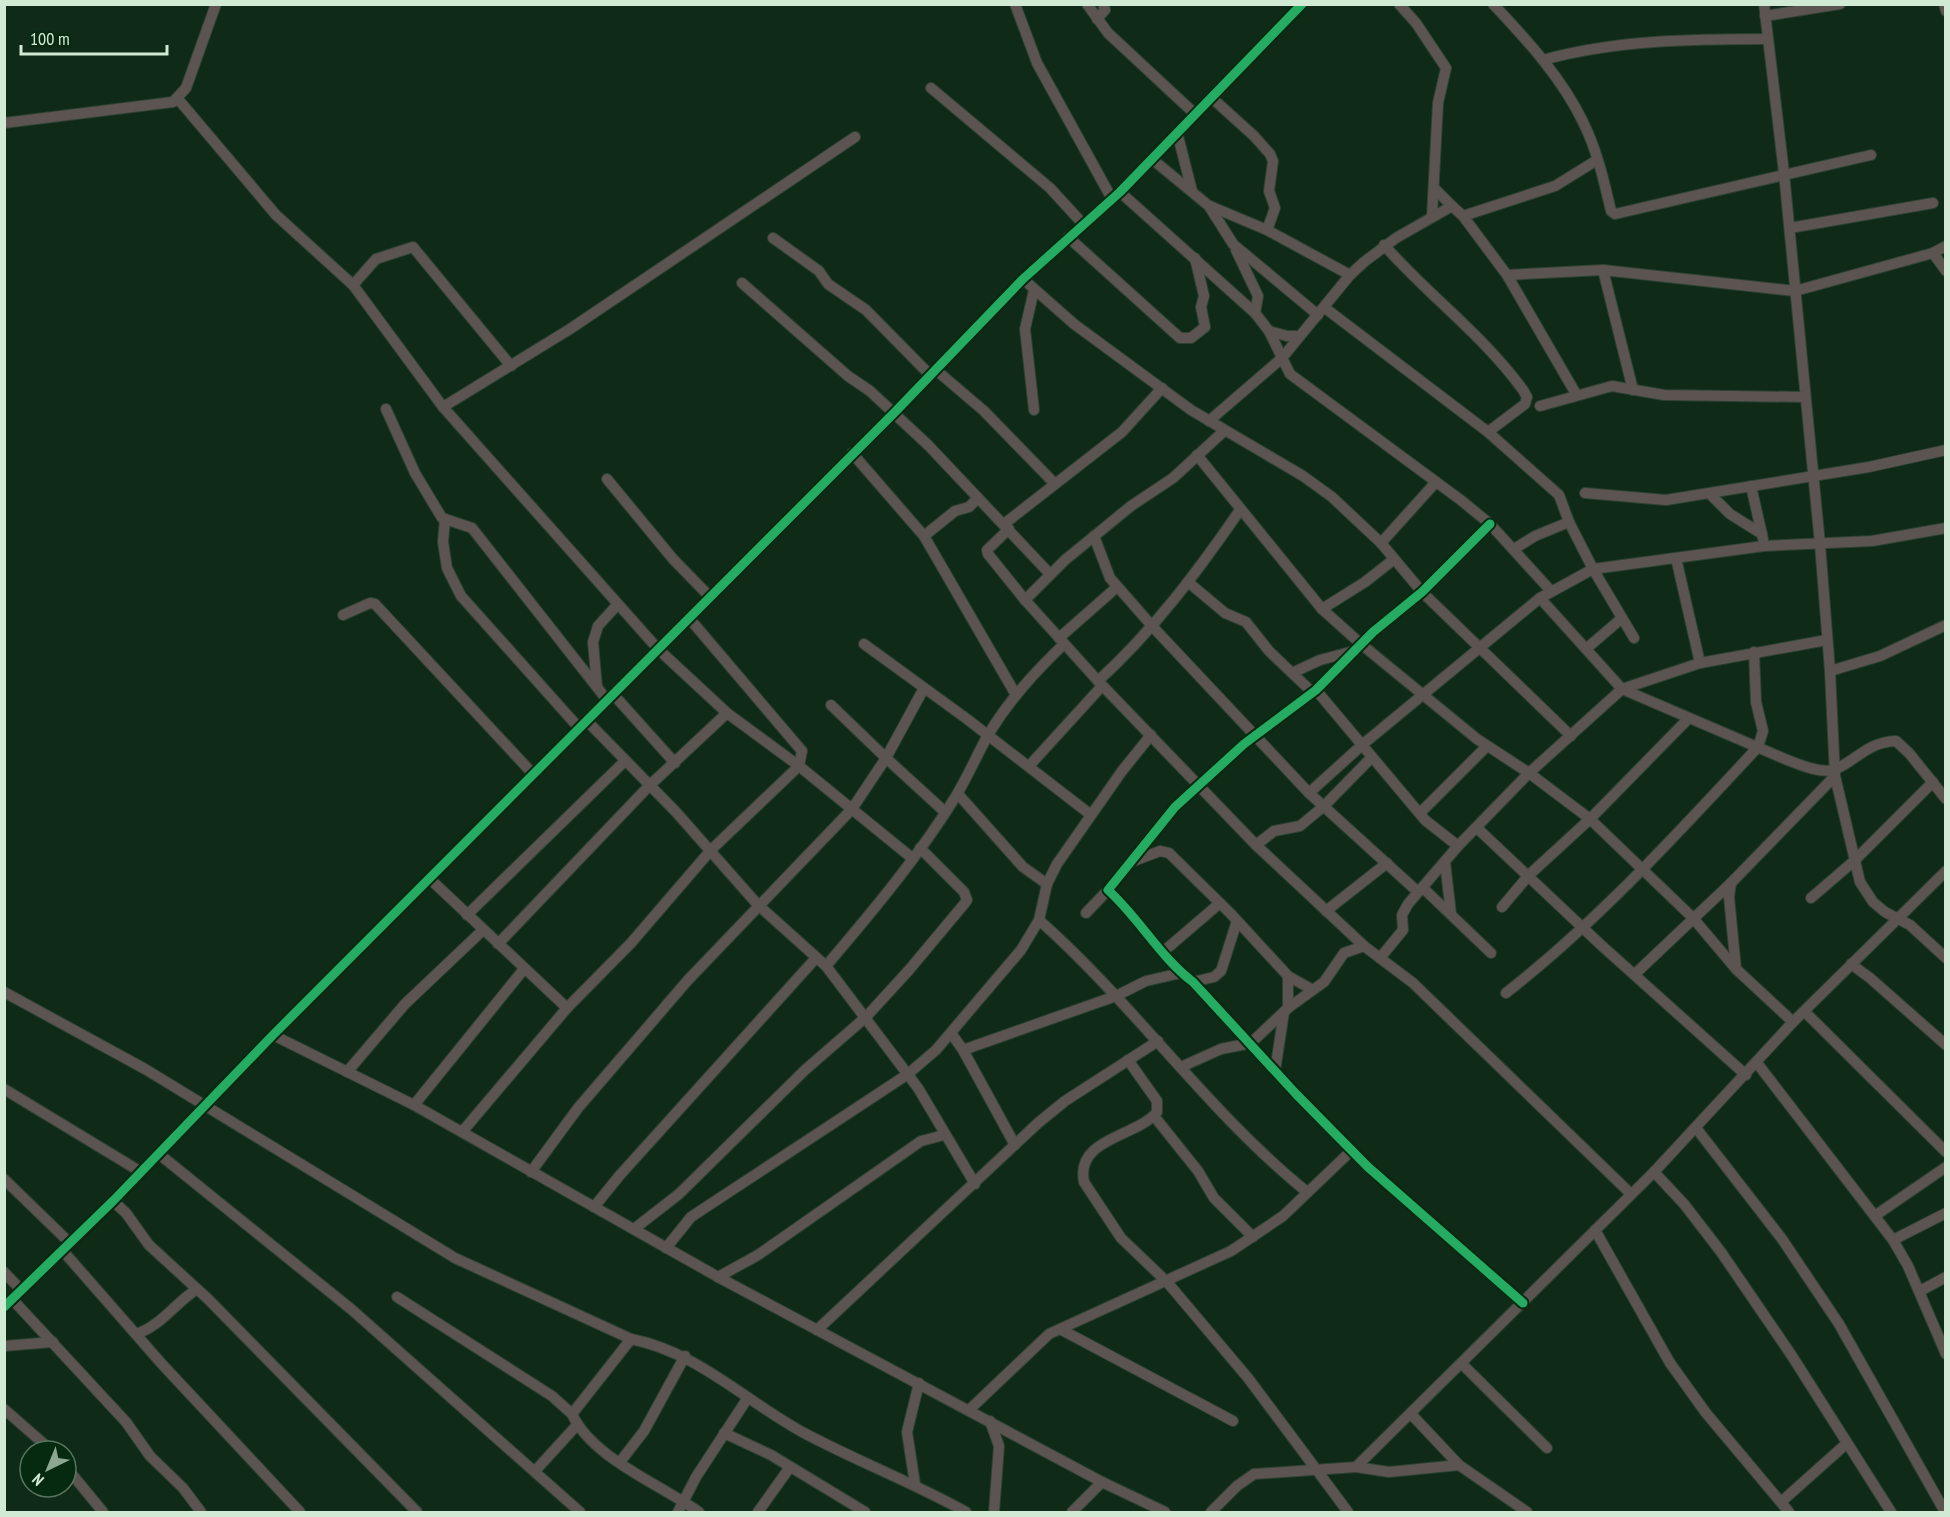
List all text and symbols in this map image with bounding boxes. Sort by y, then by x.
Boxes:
scale bar [21,18,166,56]
text: 100 m [30,27,70,50]
north arrow [18,1439,78,1499]
text: N [28,1470,48,1490]

